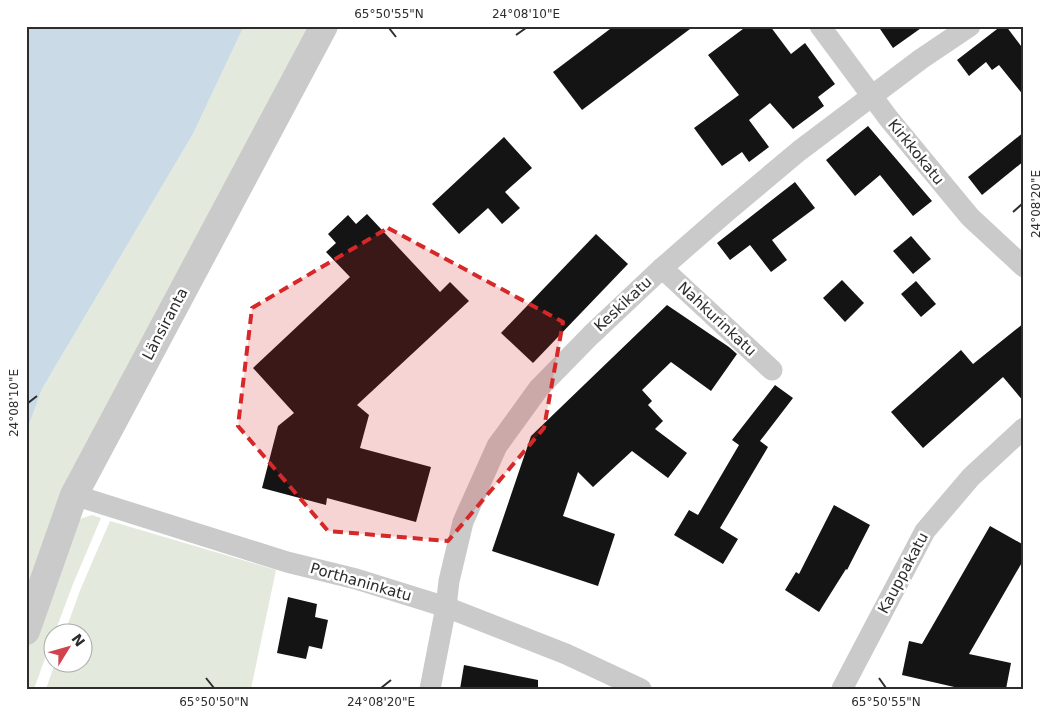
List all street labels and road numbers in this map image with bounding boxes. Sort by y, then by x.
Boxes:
street label: Kirkkokatu [884,116,948,188]
street label: Keskikatu [591,273,655,335]
street label: Nahkurinkatu [674,278,760,360]
street label: Länsiranta [139,285,191,363]
street label: Kauppakatu [874,529,932,617]
street label: Porthaninkatu [308,559,414,605]

